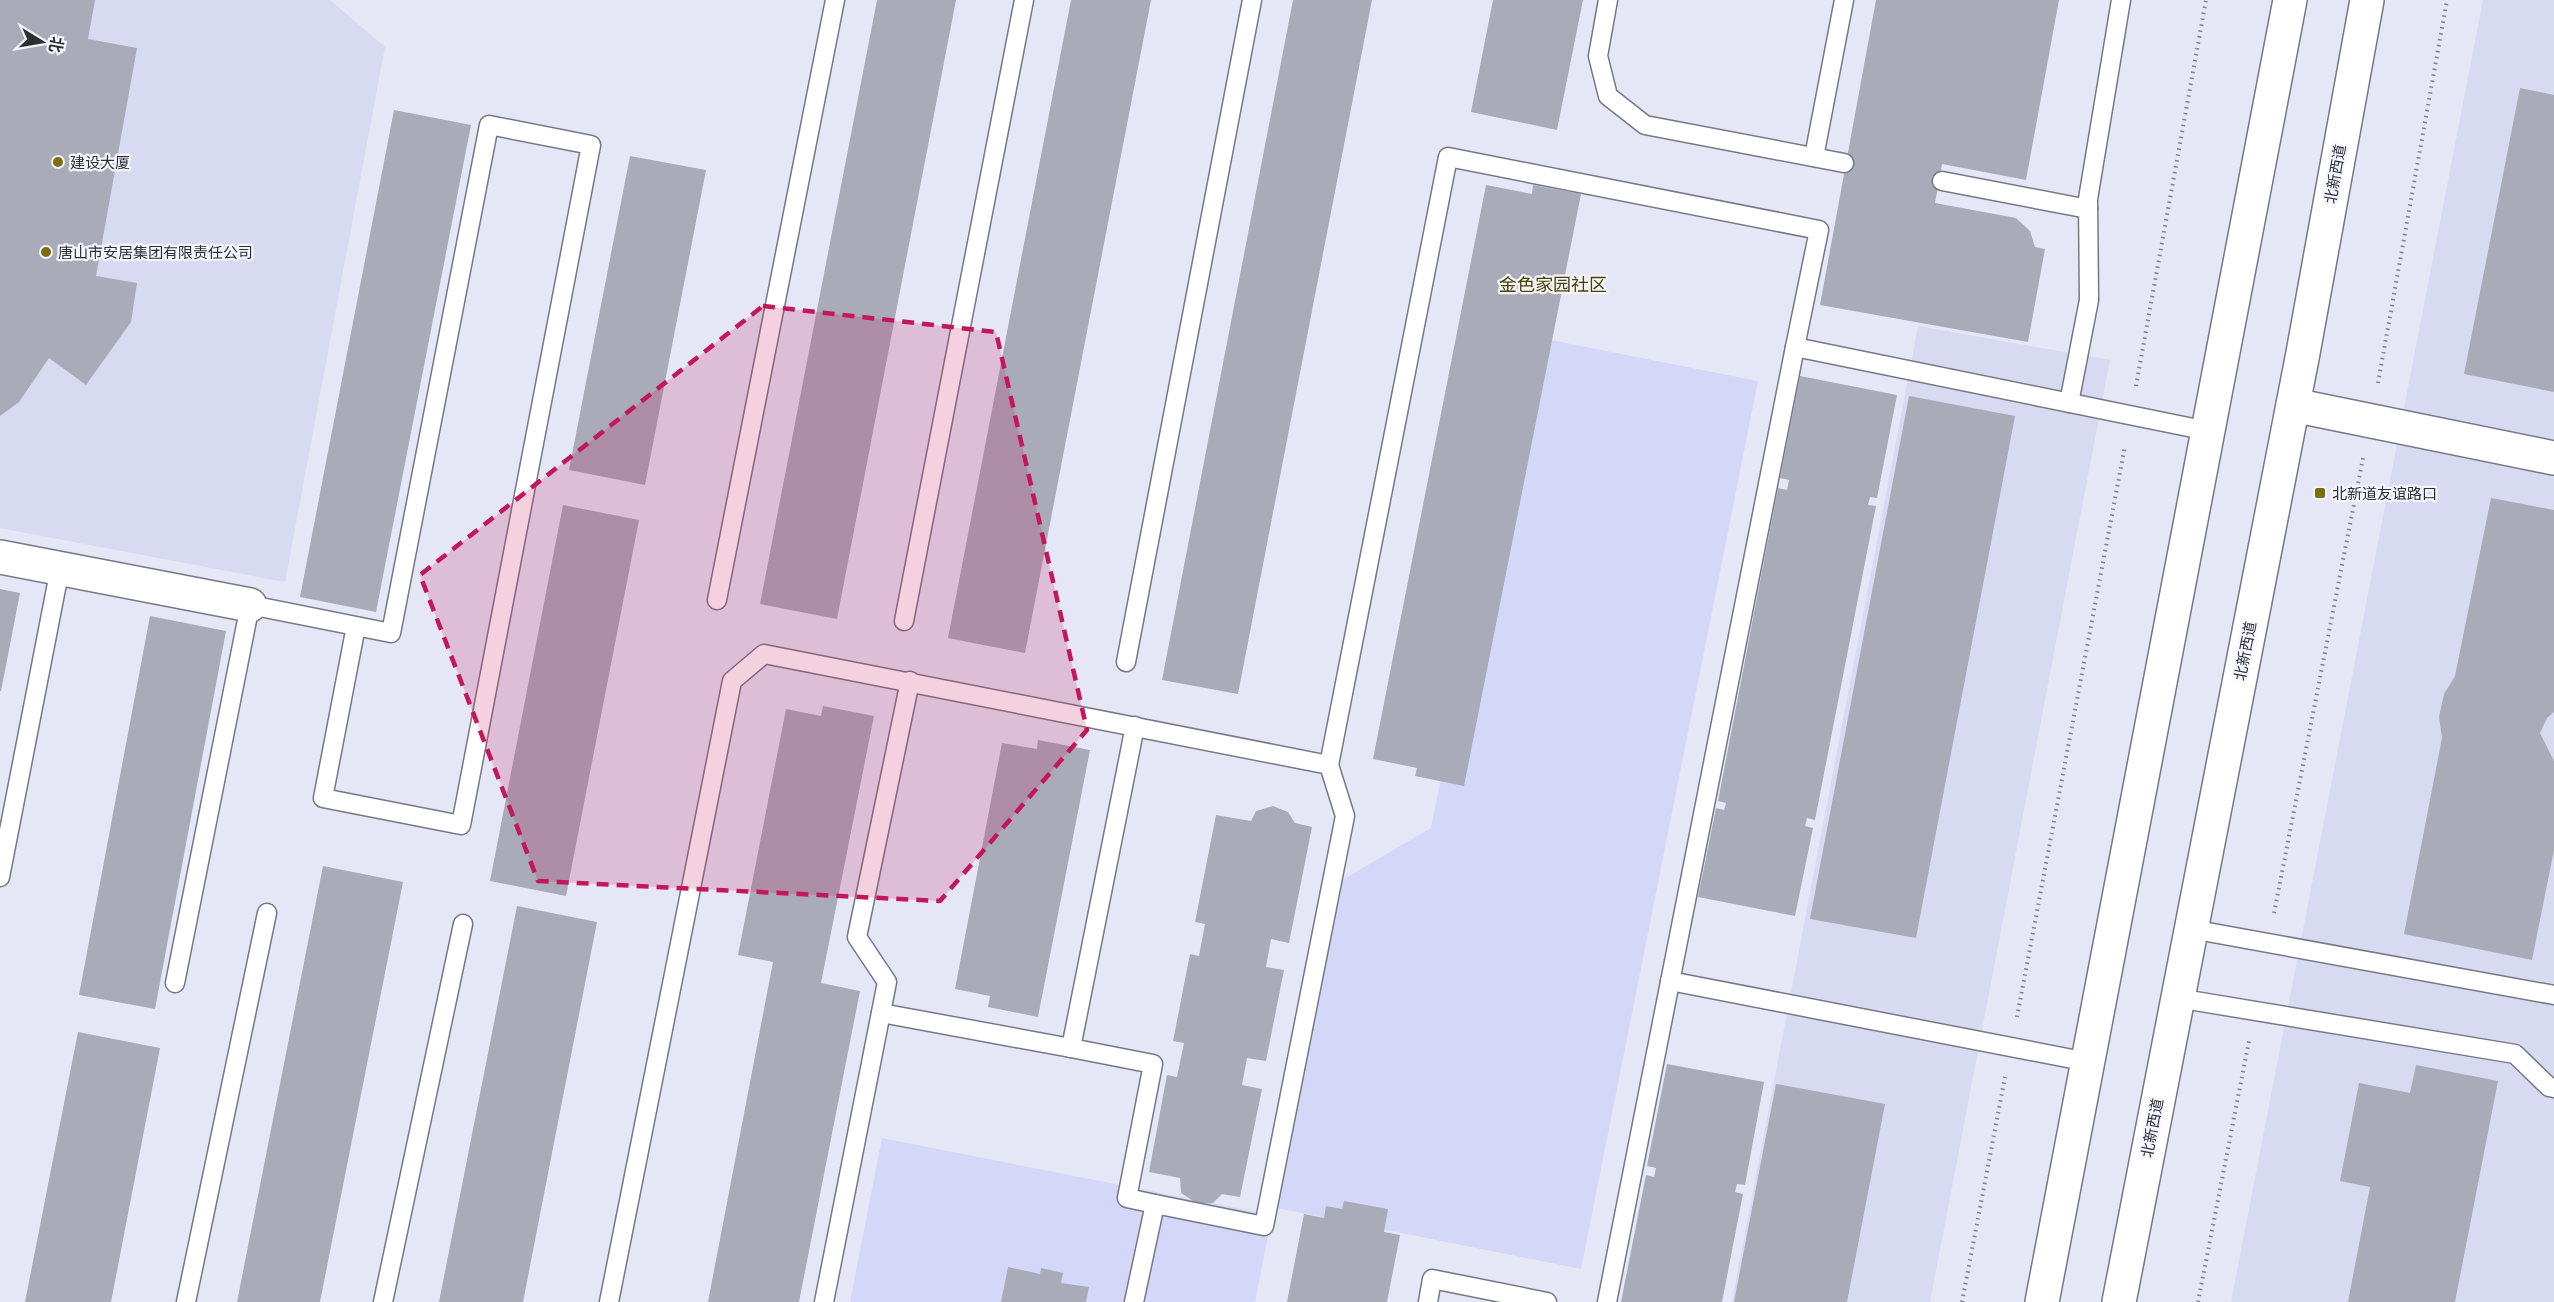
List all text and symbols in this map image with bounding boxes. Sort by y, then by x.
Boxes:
north arrow [12,12,72,72]
text: 北 [45,35,68,55]
street label: 北新西道 [2320,143,2350,205]
place label: 建设大厦 [70,153,130,172]
marker: 建设大厦 [51,155,65,169]
place label: 唐山市安居集团有限责任公司 [58,243,253,262]
marker: 唐山市安居集团有限责任公司 [39,245,53,259]
district label: 金色家园社区 [1499,274,1607,295]
place label: 北新道友谊路口 [2332,484,2437,503]
marker: 北新道友谊路口 [2313,486,2327,500]
street label: 北新西道 [2230,620,2260,682]
street label: 北新西道 [2137,1097,2167,1159]

